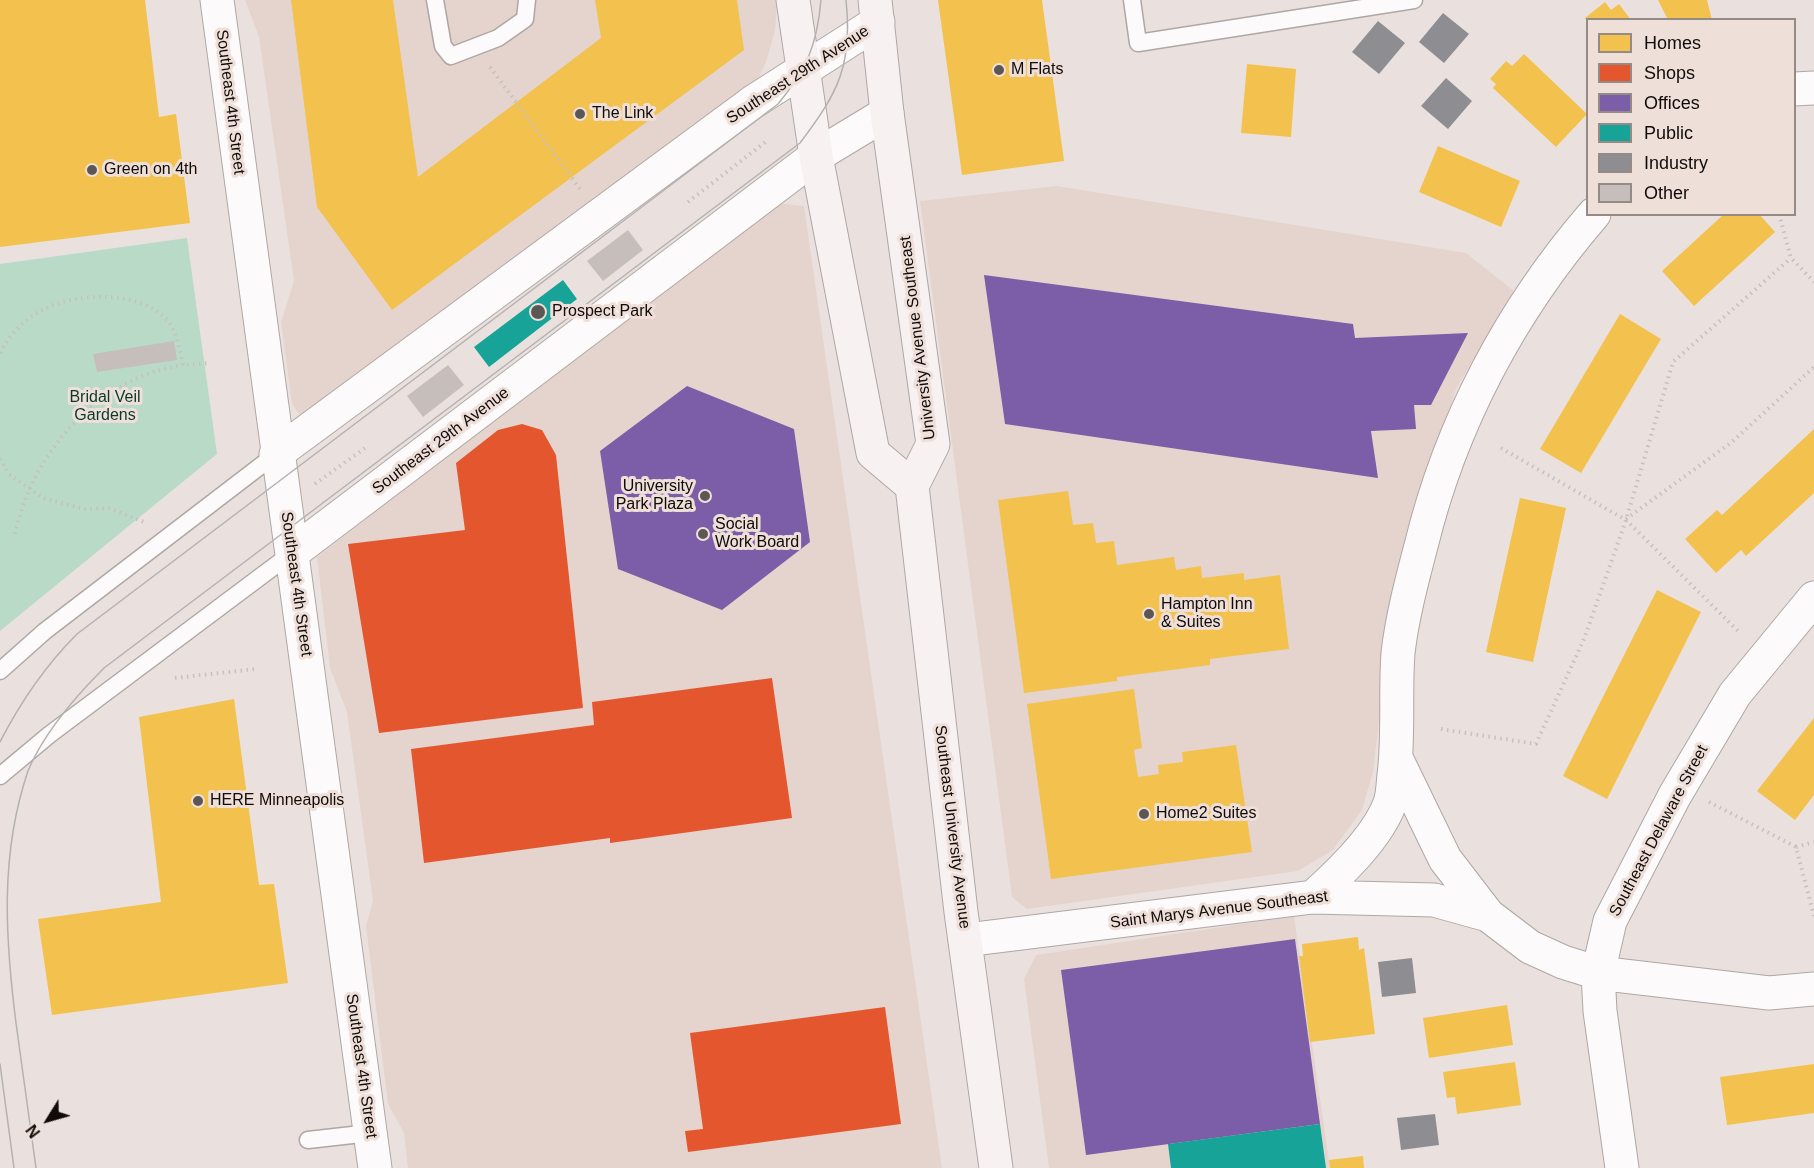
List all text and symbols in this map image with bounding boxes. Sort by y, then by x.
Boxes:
legend [1586,18,1796,216]
street label: Southeast 29th Avenue [723,22,873,128]
street label: Southeast 4th Street [212,28,248,176]
text: Homes [1644,33,1701,53]
place label: M Flats [1011,60,1063,80]
marker: M Flats [992,63,1006,77]
text: Shops [1644,63,1695,83]
text: Offices [1644,93,1700,113]
place label: The Link [592,104,653,124]
marker: The Link [573,107,587,121]
text: Public [1644,123,1693,143]
text: Industry [1644,153,1708,173]
place label: Green on 4th [104,160,197,180]
marker: Green on 4th [85,163,99,177]
text: Other [1644,183,1689,203]
street label: University Avenue Southeast [896,235,940,441]
place label: Prospect Park [552,302,652,322]
marker: Prospect Park [529,303,547,321]
street label: Southeast 29th Avenue [369,383,513,499]
park label: Bridal Veil Gardens [69,388,141,426]
place label: University Park Plaza [616,477,693,515]
marker: University Park Plaza [698,489,712,503]
street label: Southeast 4th Street [276,510,316,658]
place label: Social Work Board [715,515,799,553]
marker: Social Work Board [696,527,710,541]
place label: Hampton Inn & Suites [1161,595,1253,633]
marker: Hampton Inn & Suites [1142,607,1156,621]
street label: Southeast University Avenue [930,724,974,930]
street label: Southeast Delaware Street [1606,742,1712,920]
place label: HERE Minneapolis [210,791,344,811]
marker: HERE Minneapolis [191,794,205,808]
place label: Home2 Suites [1156,804,1256,824]
marker: Home2 Suites [1137,807,1151,821]
street label: Saint Marys Avenue Southeast [1109,887,1329,933]
street label: Southeast 4th Street [341,992,381,1140]
north arrow [18,1090,78,1150]
text: N [23,1121,43,1141]

